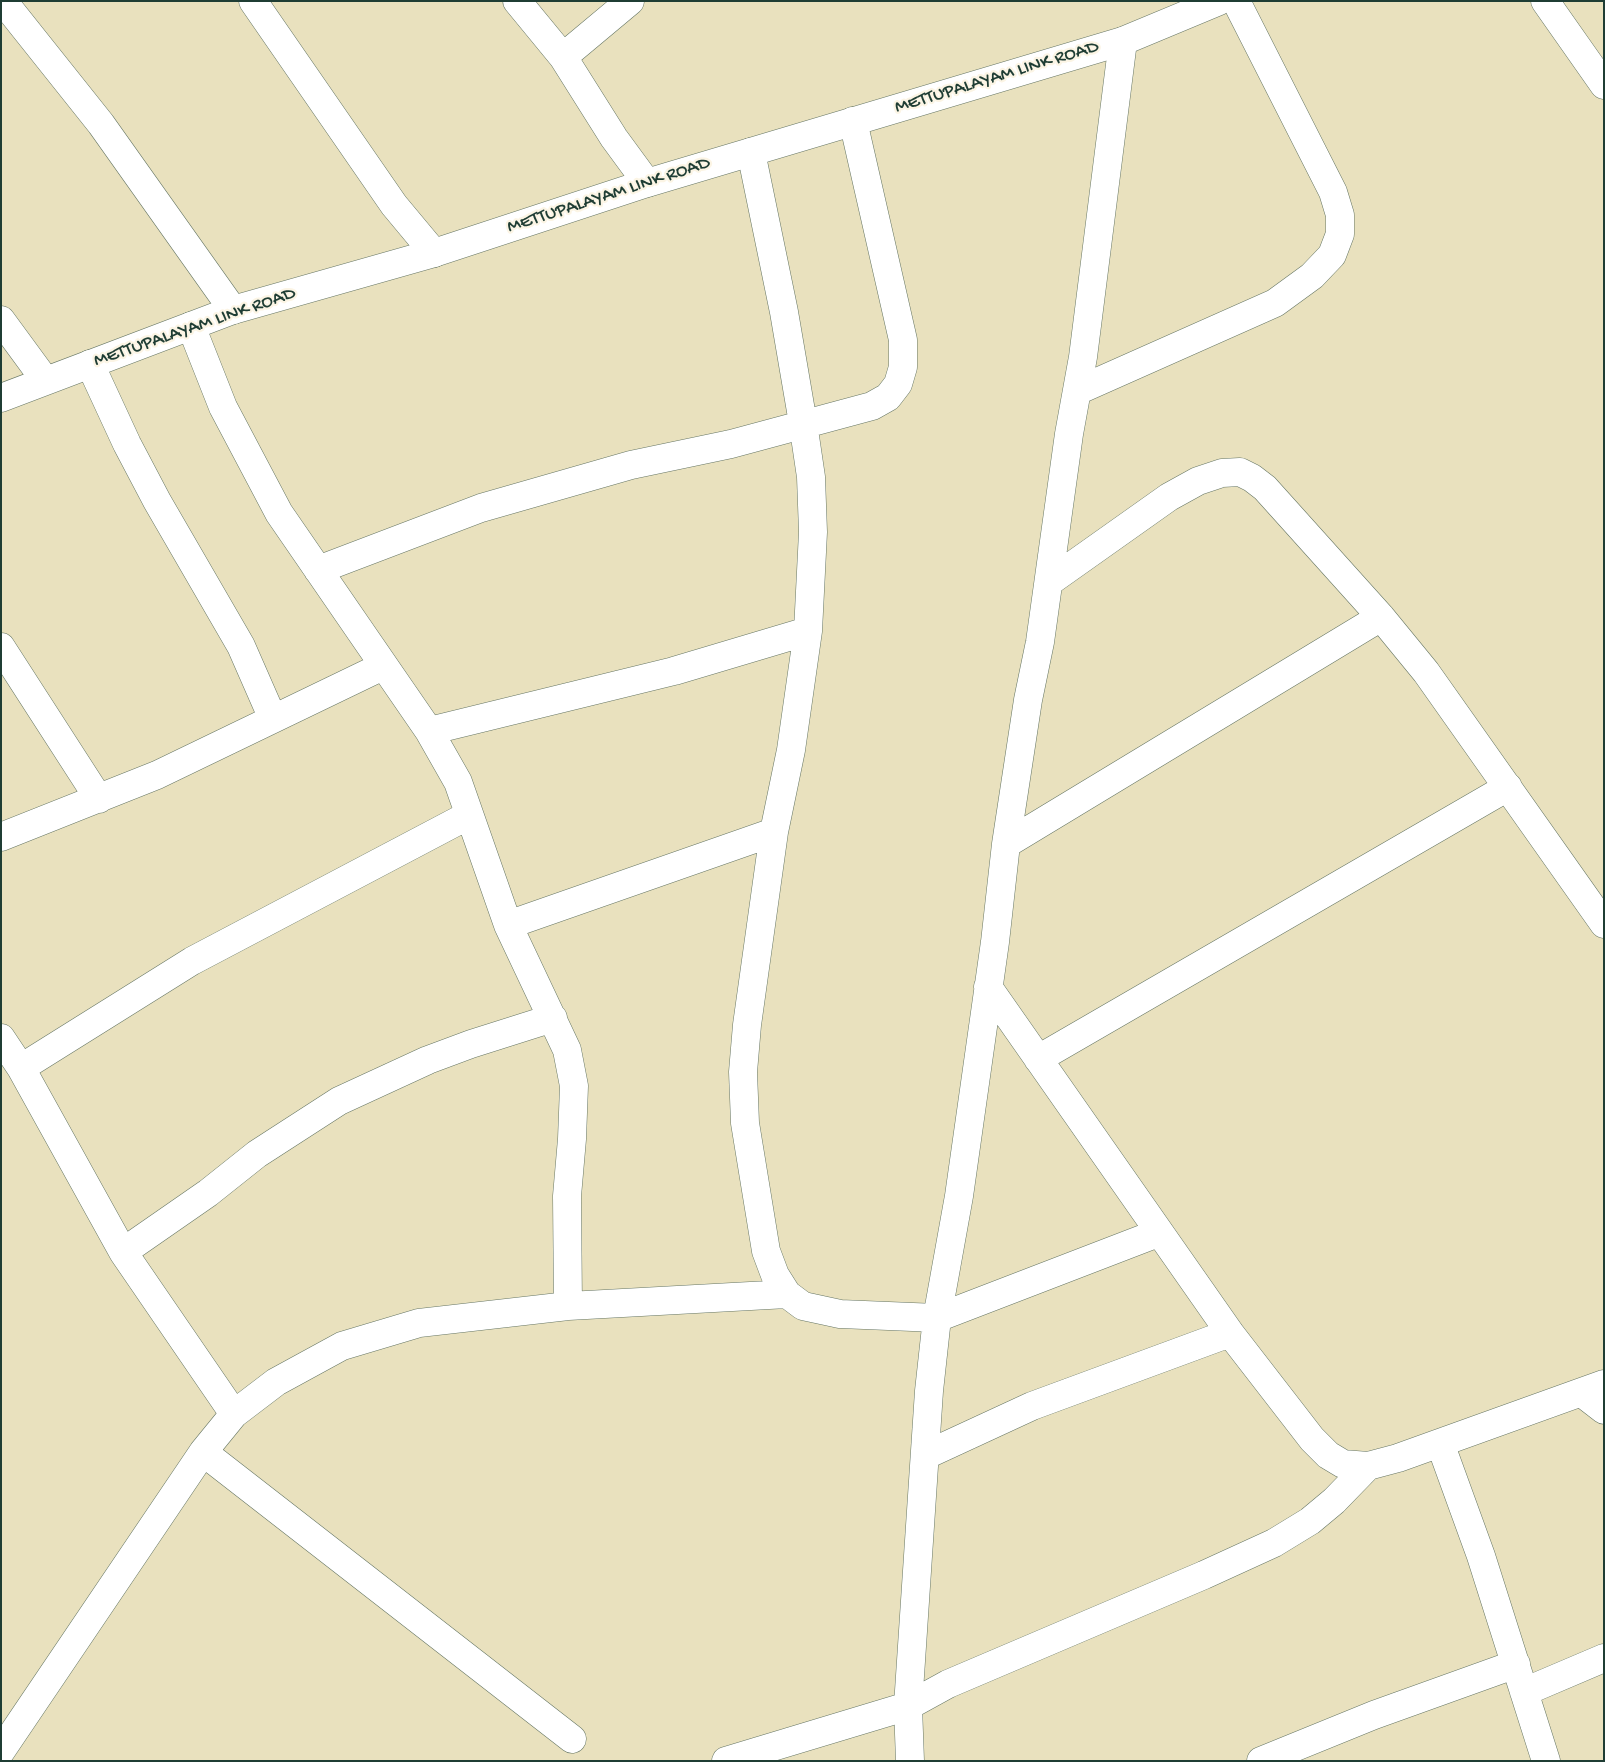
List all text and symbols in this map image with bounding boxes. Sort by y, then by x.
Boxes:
street label: METTUPALAYAM LINK ROAD [892,36,1102,120]
street label: METTUPALAYAM LINK ROAD [505,152,713,240]
street label: METTUPALAYAM LINK ROAD [91,283,299,373]

